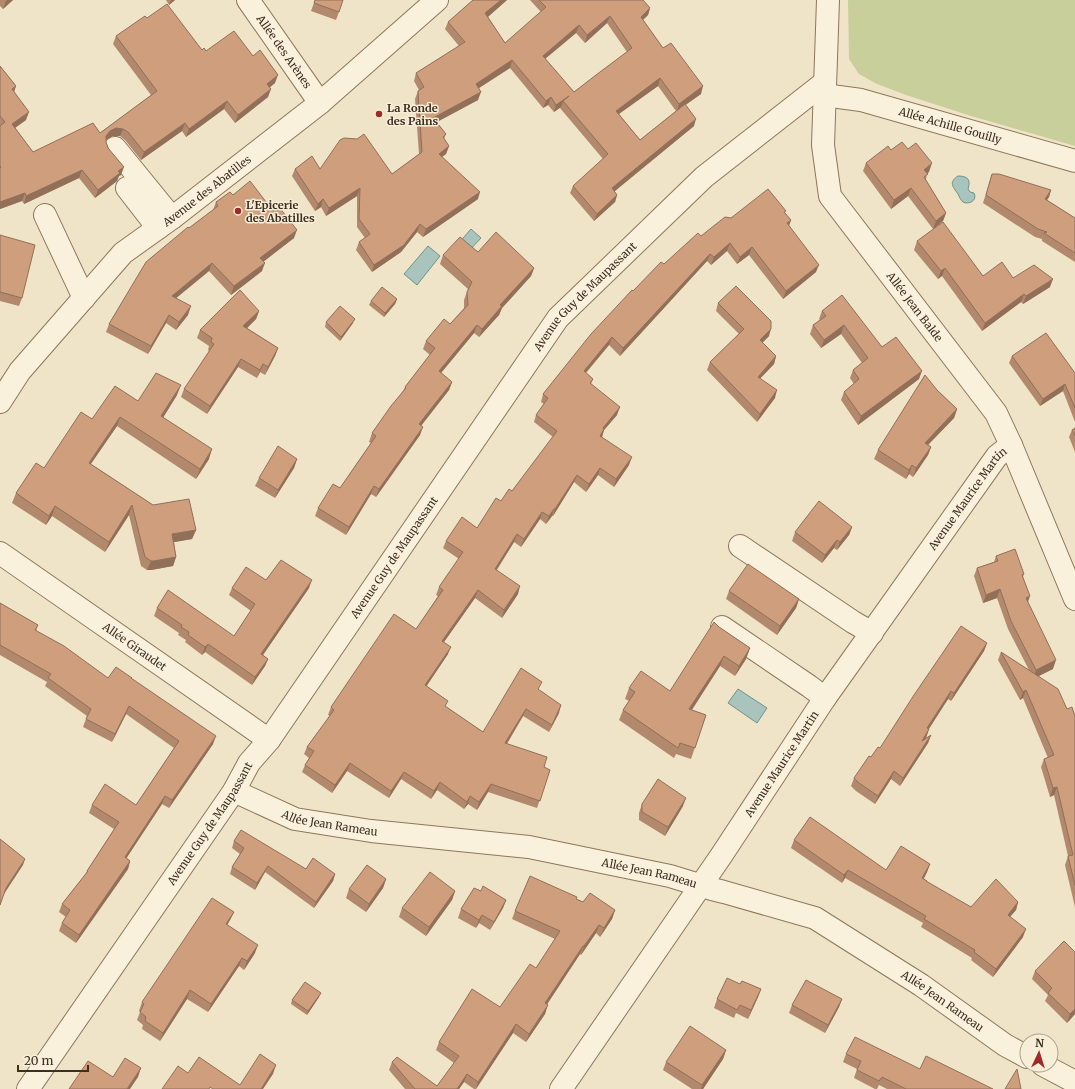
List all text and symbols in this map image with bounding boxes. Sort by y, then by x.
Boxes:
street label: Allée des Arènes [253,11,315,91]
place label: La Ronde des Pains [387,101,439,128]
street label: Allée Achille Gouilly [896,104,1004,147]
marker: La Ronde des Pains [374,109,384,119]
street label: Avenue des Abatilles [159,152,254,230]
place label: L'Epicerie des Abatilles [246,198,315,225]
marker: L'Epicerie des Abatilles [233,206,243,216]
street label: Avenue Guy de Maupassant [530,239,640,354]
street label: Allée Jean Balde [883,268,946,345]
street label: Avenue Maurice Martin [925,444,1010,554]
street label: Avenue Guy de Maupassant [347,493,441,622]
street label: Allée Giraudet [99,619,170,674]
street label: Avenue Maurice Martin [741,708,822,820]
street label: Avenue Guy de Maupassant [164,759,256,888]
street label: Allée Jean Rameau [279,806,378,839]
street label: Allée Jean Rameau [600,855,699,891]
street label: Allée Jean Rameau [898,967,987,1035]
north arrow [1019,1033,1059,1073]
text: N [1035,1036,1045,1050]
scale bar [18,1047,88,1073]
text: 20 m [24,1053,53,1068]

